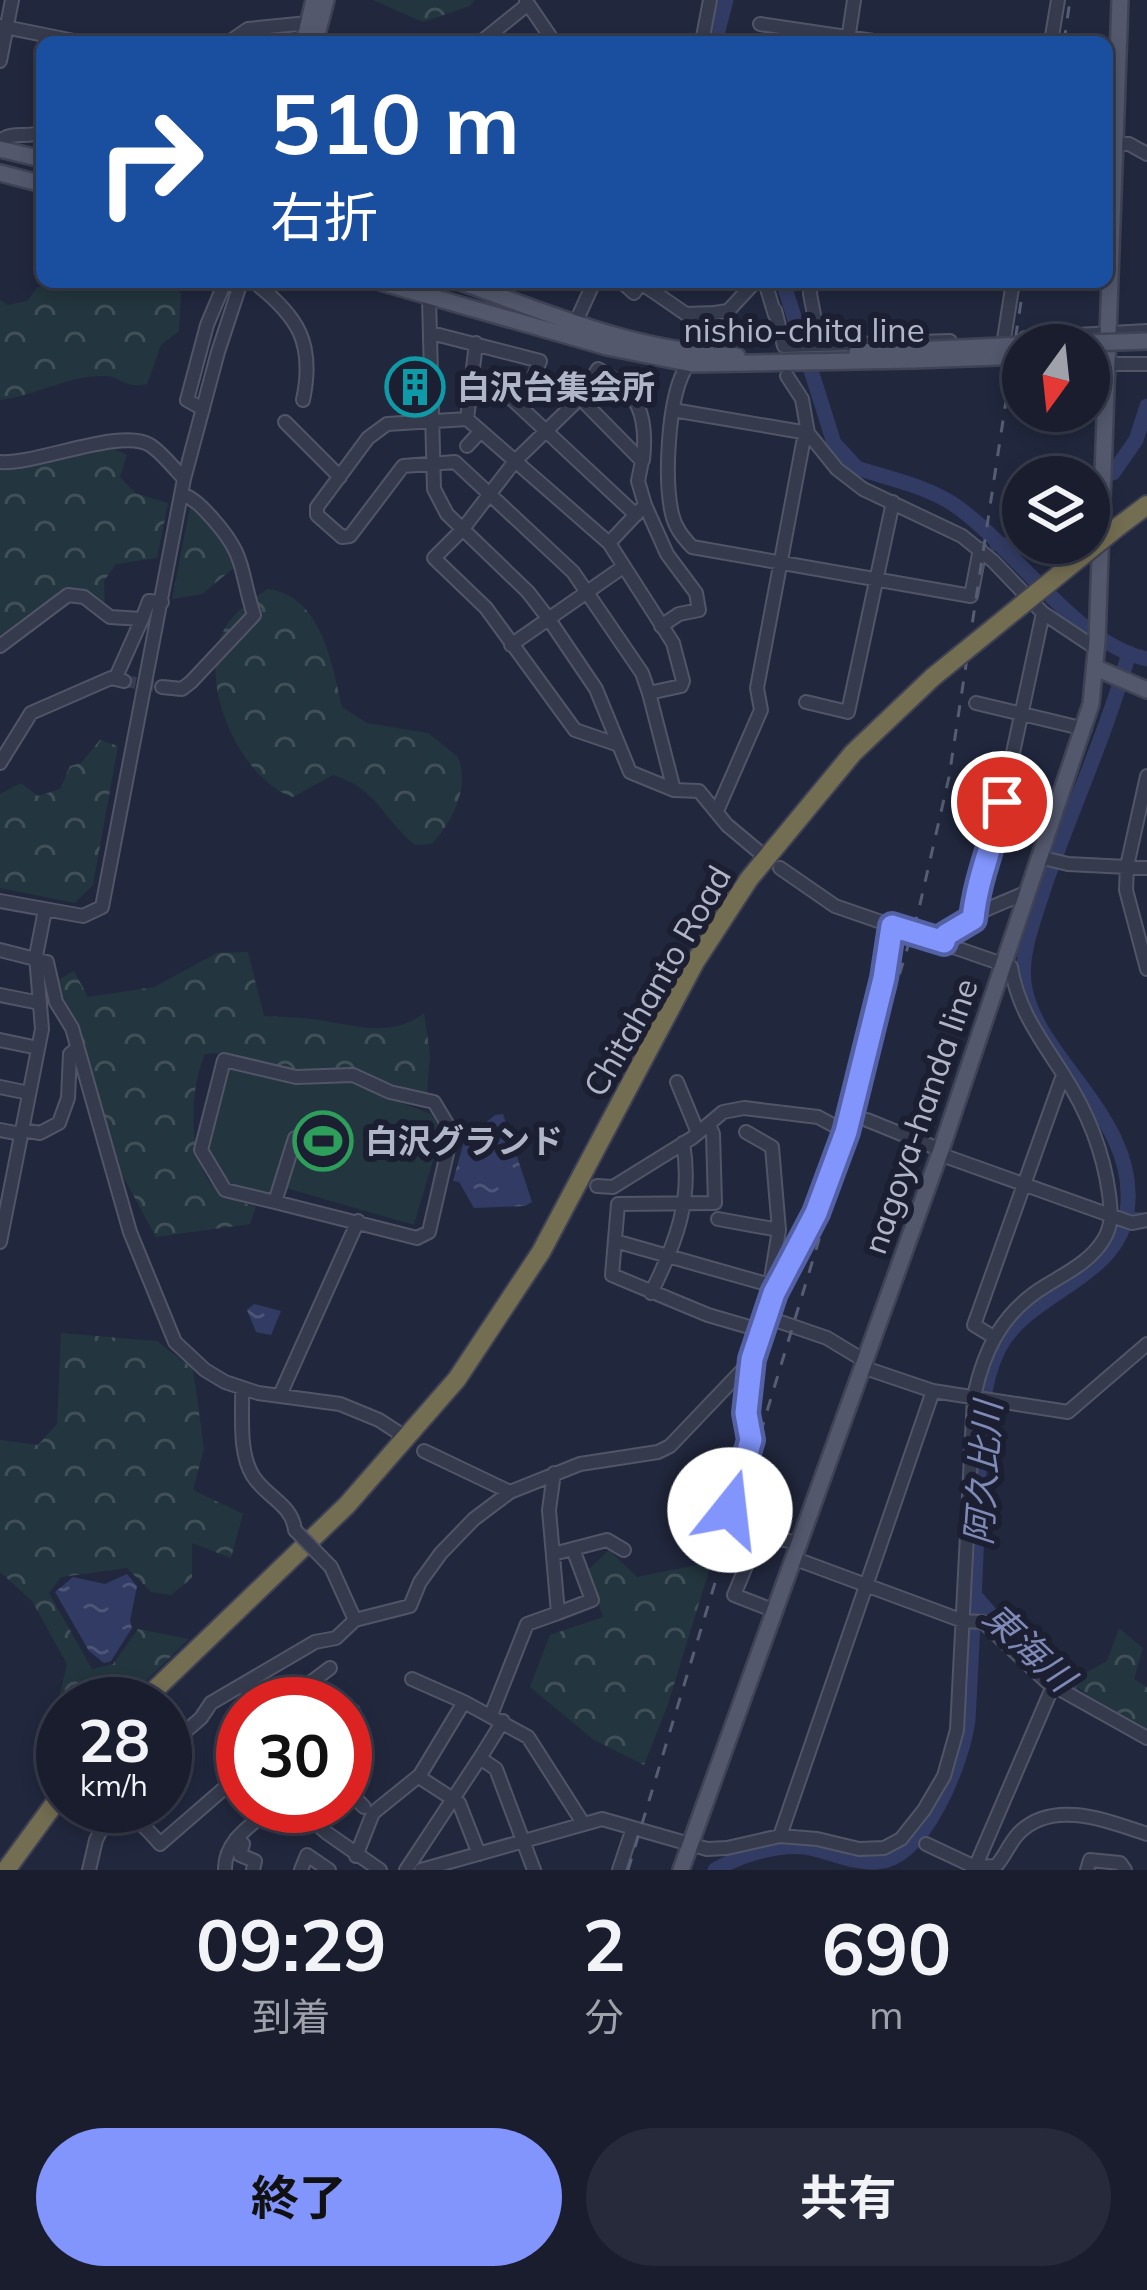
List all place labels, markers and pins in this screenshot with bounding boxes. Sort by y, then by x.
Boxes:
building icon: 白沢台集会所 [384,356,446,418]
place label: 白沢台集会所 [457,366,655,407]
pin [951,751,1053,853]
sports icon: 白沢グランド [292,1110,354,1172]
place label: 白沢グランド [365,1120,563,1161]

